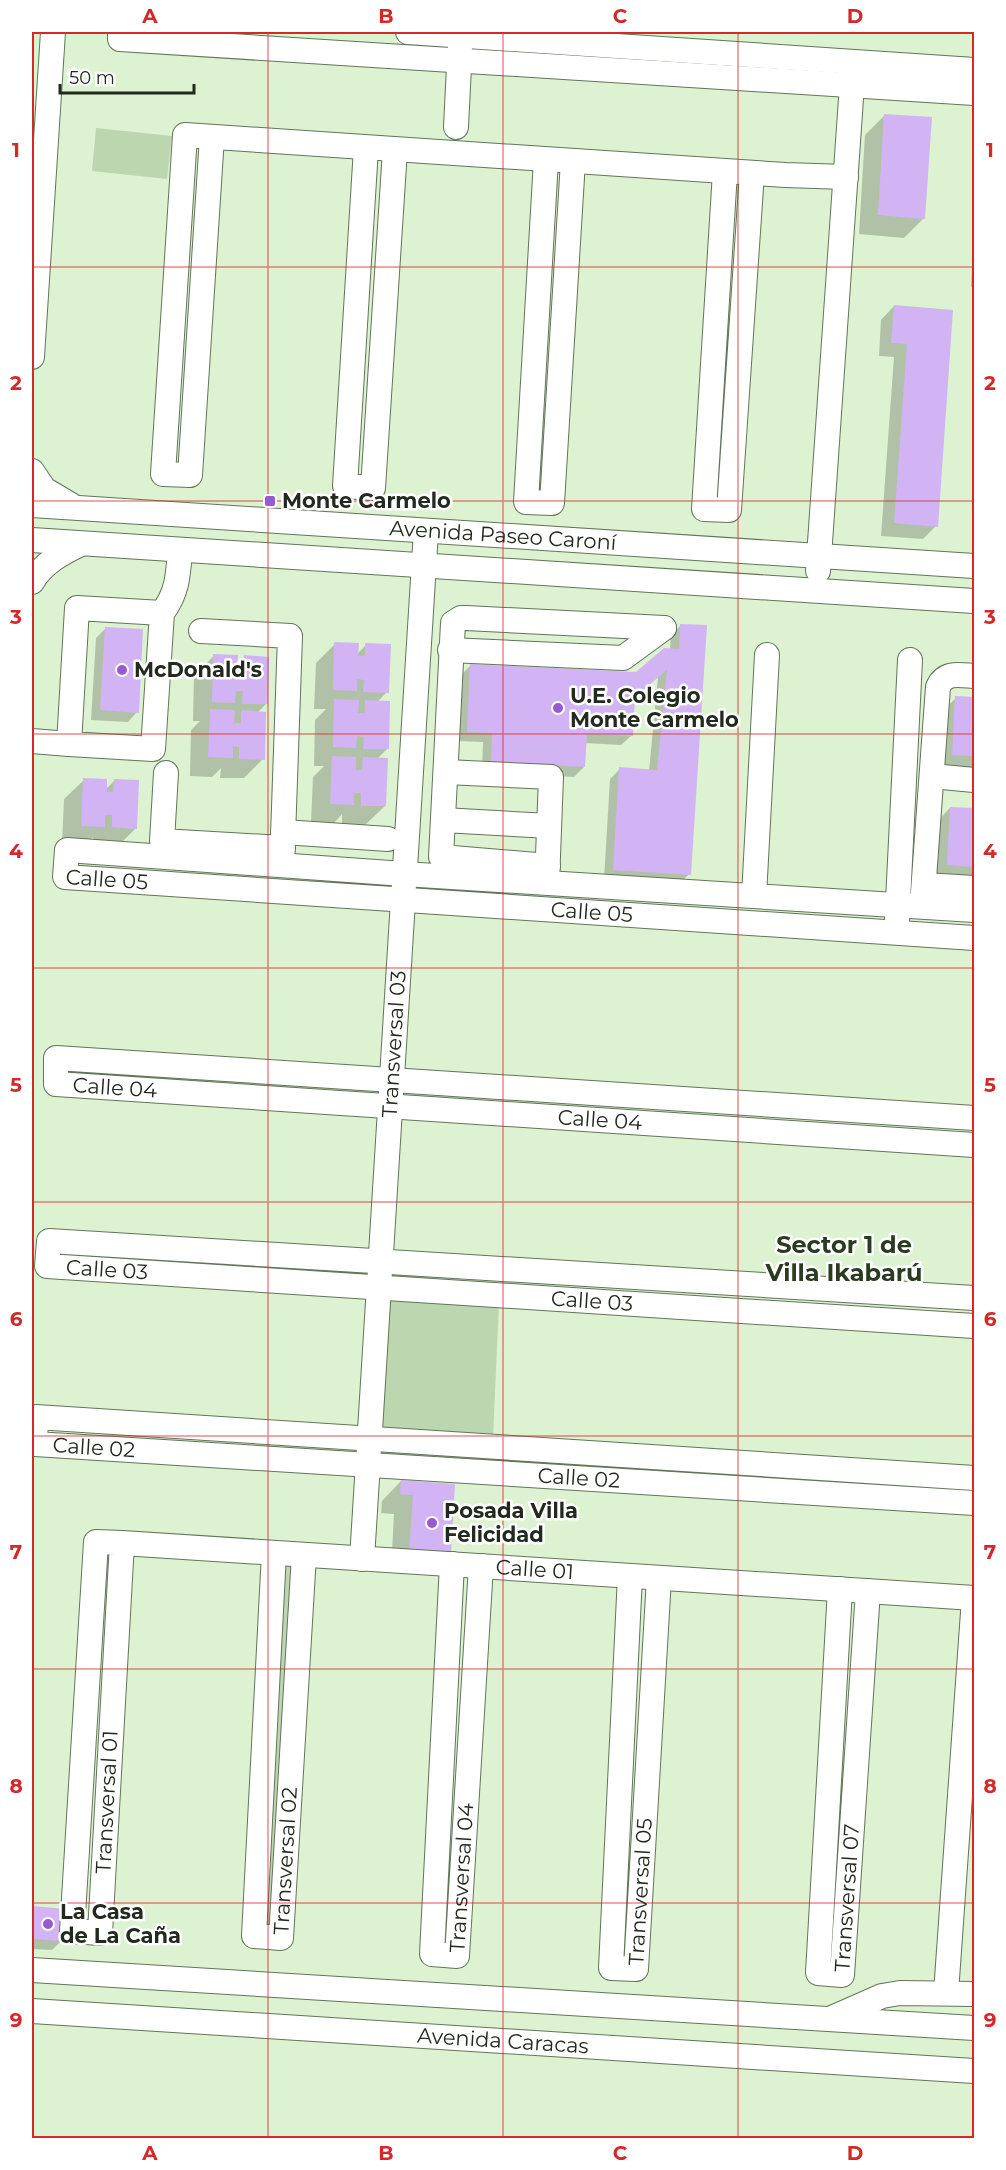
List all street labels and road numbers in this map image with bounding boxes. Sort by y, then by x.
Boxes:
street label: Avenida Paseo Caroní [389,515,619,555]
street label: Calle 05 [65,864,149,895]
street label: Calle 05 [550,897,634,927]
street label: Transversal 03 [377,970,411,1118]
street label: Calle 04 [72,1072,158,1103]
street label: Calle 04 [557,1104,643,1135]
street label: Calle 03 [65,1254,149,1285]
street label: Calle 03 [550,1286,634,1316]
street label: Calle 02 [52,1432,136,1462]
street label: Calle 02 [537,1463,621,1493]
street label: Calle 01 [495,1554,575,1584]
street label: Transversal 01 [90,1730,123,1874]
street label: Transversal 02 [268,1786,302,1935]
street label: Transversal 04 [444,1802,478,1953]
street label: Transversal 05 [623,1817,657,1966]
street label: Transversal 07 [829,1823,864,1973]
street label: Avenida Caracas [417,2023,590,2058]

